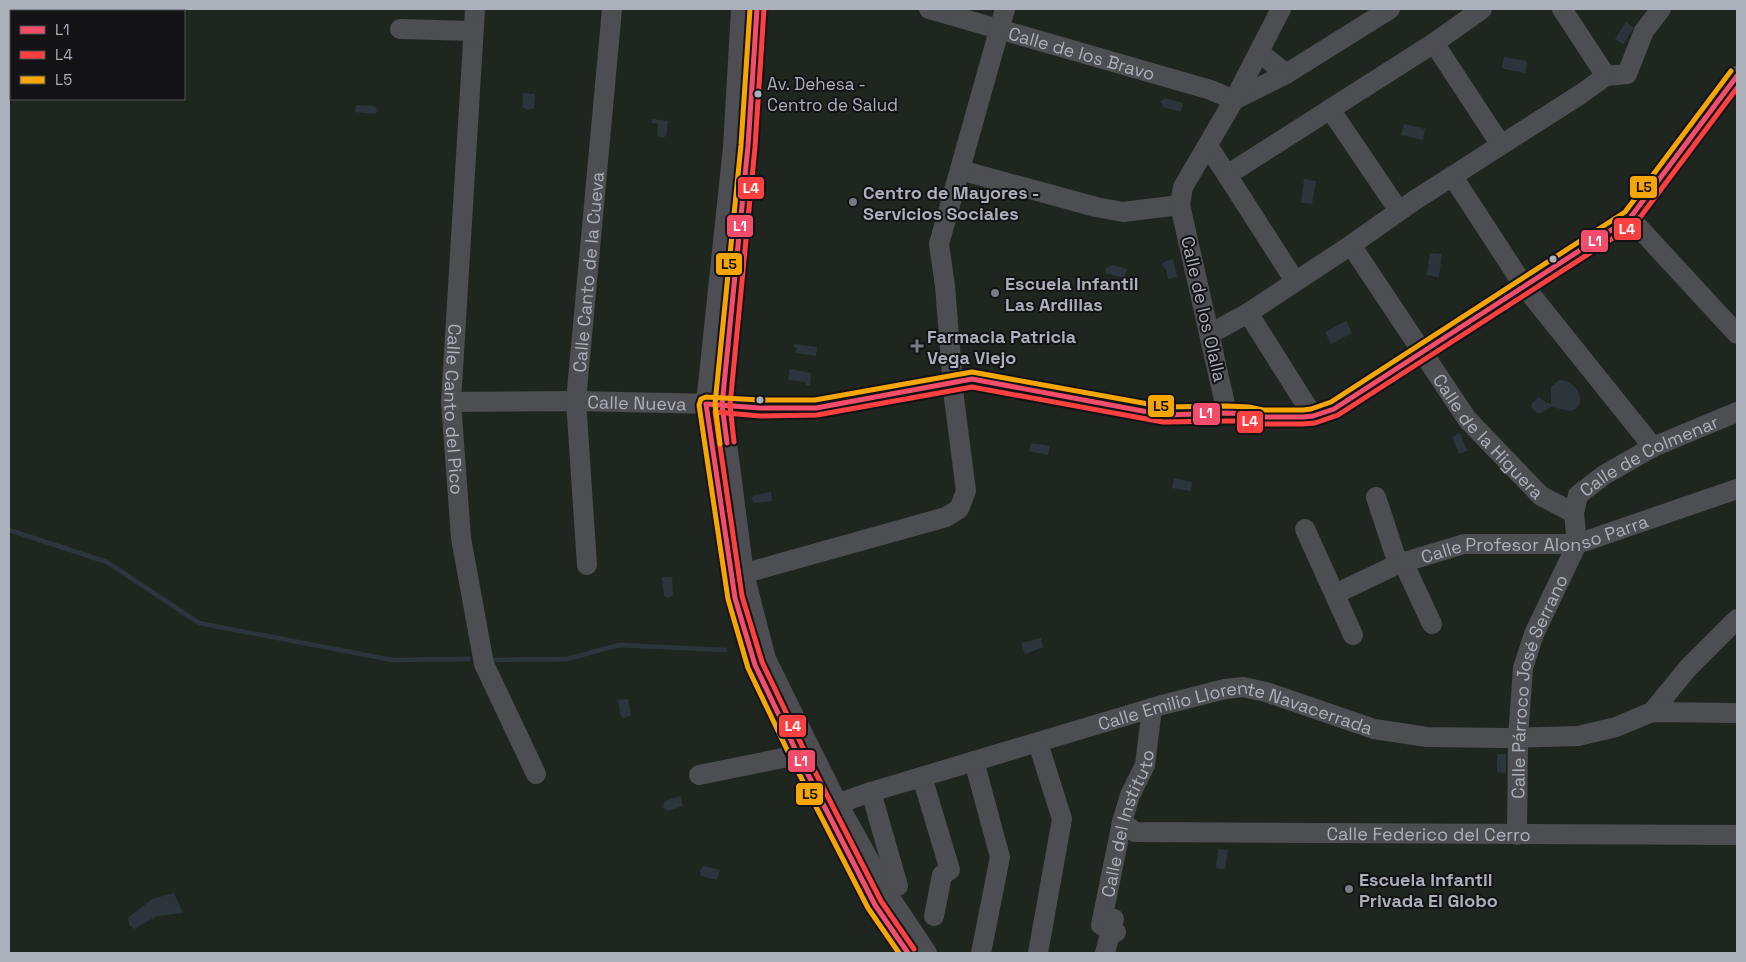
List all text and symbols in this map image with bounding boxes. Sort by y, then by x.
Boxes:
legend [10,10,185,100]
text: L1 [55,20,69,39]
street label: Calle de los Bravo [1006,21,1158,85]
text: L4 [55,45,73,64]
text: L5 [55,70,72,89]
place label: Av. Dehesa - Centro de Salud [767,73,898,116]
marker: Av. Dehesa - Centro de Salud [753,89,763,99]
street label: Calle Canto de la Cueva [567,171,609,373]
line badge: L5 [1629,175,1658,199]
line badge: L4 [737,176,765,200]
text: L5 [1636,178,1652,196]
text: L4 [743,179,759,197]
place label: Centro de Mayores - Servicios Sociales [863,181,1040,225]
marker: Centro de Mayores - Servicios Sociales [847,196,859,208]
line badge: L1 [726,214,754,238]
text: L1 [733,217,747,235]
line badge: L4 [1613,217,1642,241]
text: L4 [1619,220,1635,238]
line badge: L1 [1580,229,1609,253]
text: L1 [1588,232,1602,250]
street label: Calle de los Olalla [1176,234,1232,384]
line badge: L5 [715,252,743,276]
unlabelled marker [1548,254,1558,264]
text: L5 [721,255,737,273]
place label: Escuela Infantil Las Ardillas [1005,272,1139,316]
marker: Escuela Infantil Las Ardillas [989,287,1001,299]
street label: Calle Canto del Pico [439,323,469,495]
place label: Farmacia Patricia Vega Viejo [927,325,1077,369]
marker: Farmacia Patricia Vega Viejo [911,340,923,352]
street label: Calle de la Higuera [1428,369,1549,504]
street label: Calle Nueva [587,390,687,415]
line badge: L5 [1147,394,1175,418]
unlabelled marker [755,395,765,405]
text: L5 [1153,397,1169,415]
line badge: L1 [1192,402,1221,426]
text: L1 [1199,404,1213,422]
street label: Calle de Colmenar [1575,409,1722,501]
line badge: L4 [1236,410,1264,434]
text: L4 [1242,412,1258,430]
street label: Calle Profesor Alonso Parra [1418,509,1651,568]
street label: Calle Párroco José Serrano [1506,570,1572,799]
text: Calle Emilio Llorente Navacerrada [1095,675,1376,739]
line badge: L4 [778,714,807,738]
text: L4 [785,717,801,735]
street label: Calle Emilio Llorente Navacerrada [1092,718,1378,740]
street label: Calle del Instituto [1095,748,1158,899]
line badge: L1 [787,749,816,773]
text: L1 [794,752,808,770]
line badge: L5 [795,782,824,806]
text: L5 [802,785,818,803]
street label: Calle Federico del Cerro [1326,821,1531,845]
place label: Escuela Infantil Privada El Globo [1359,868,1498,912]
marker: Escuela Infantil Privada El Globo [1343,883,1355,895]

